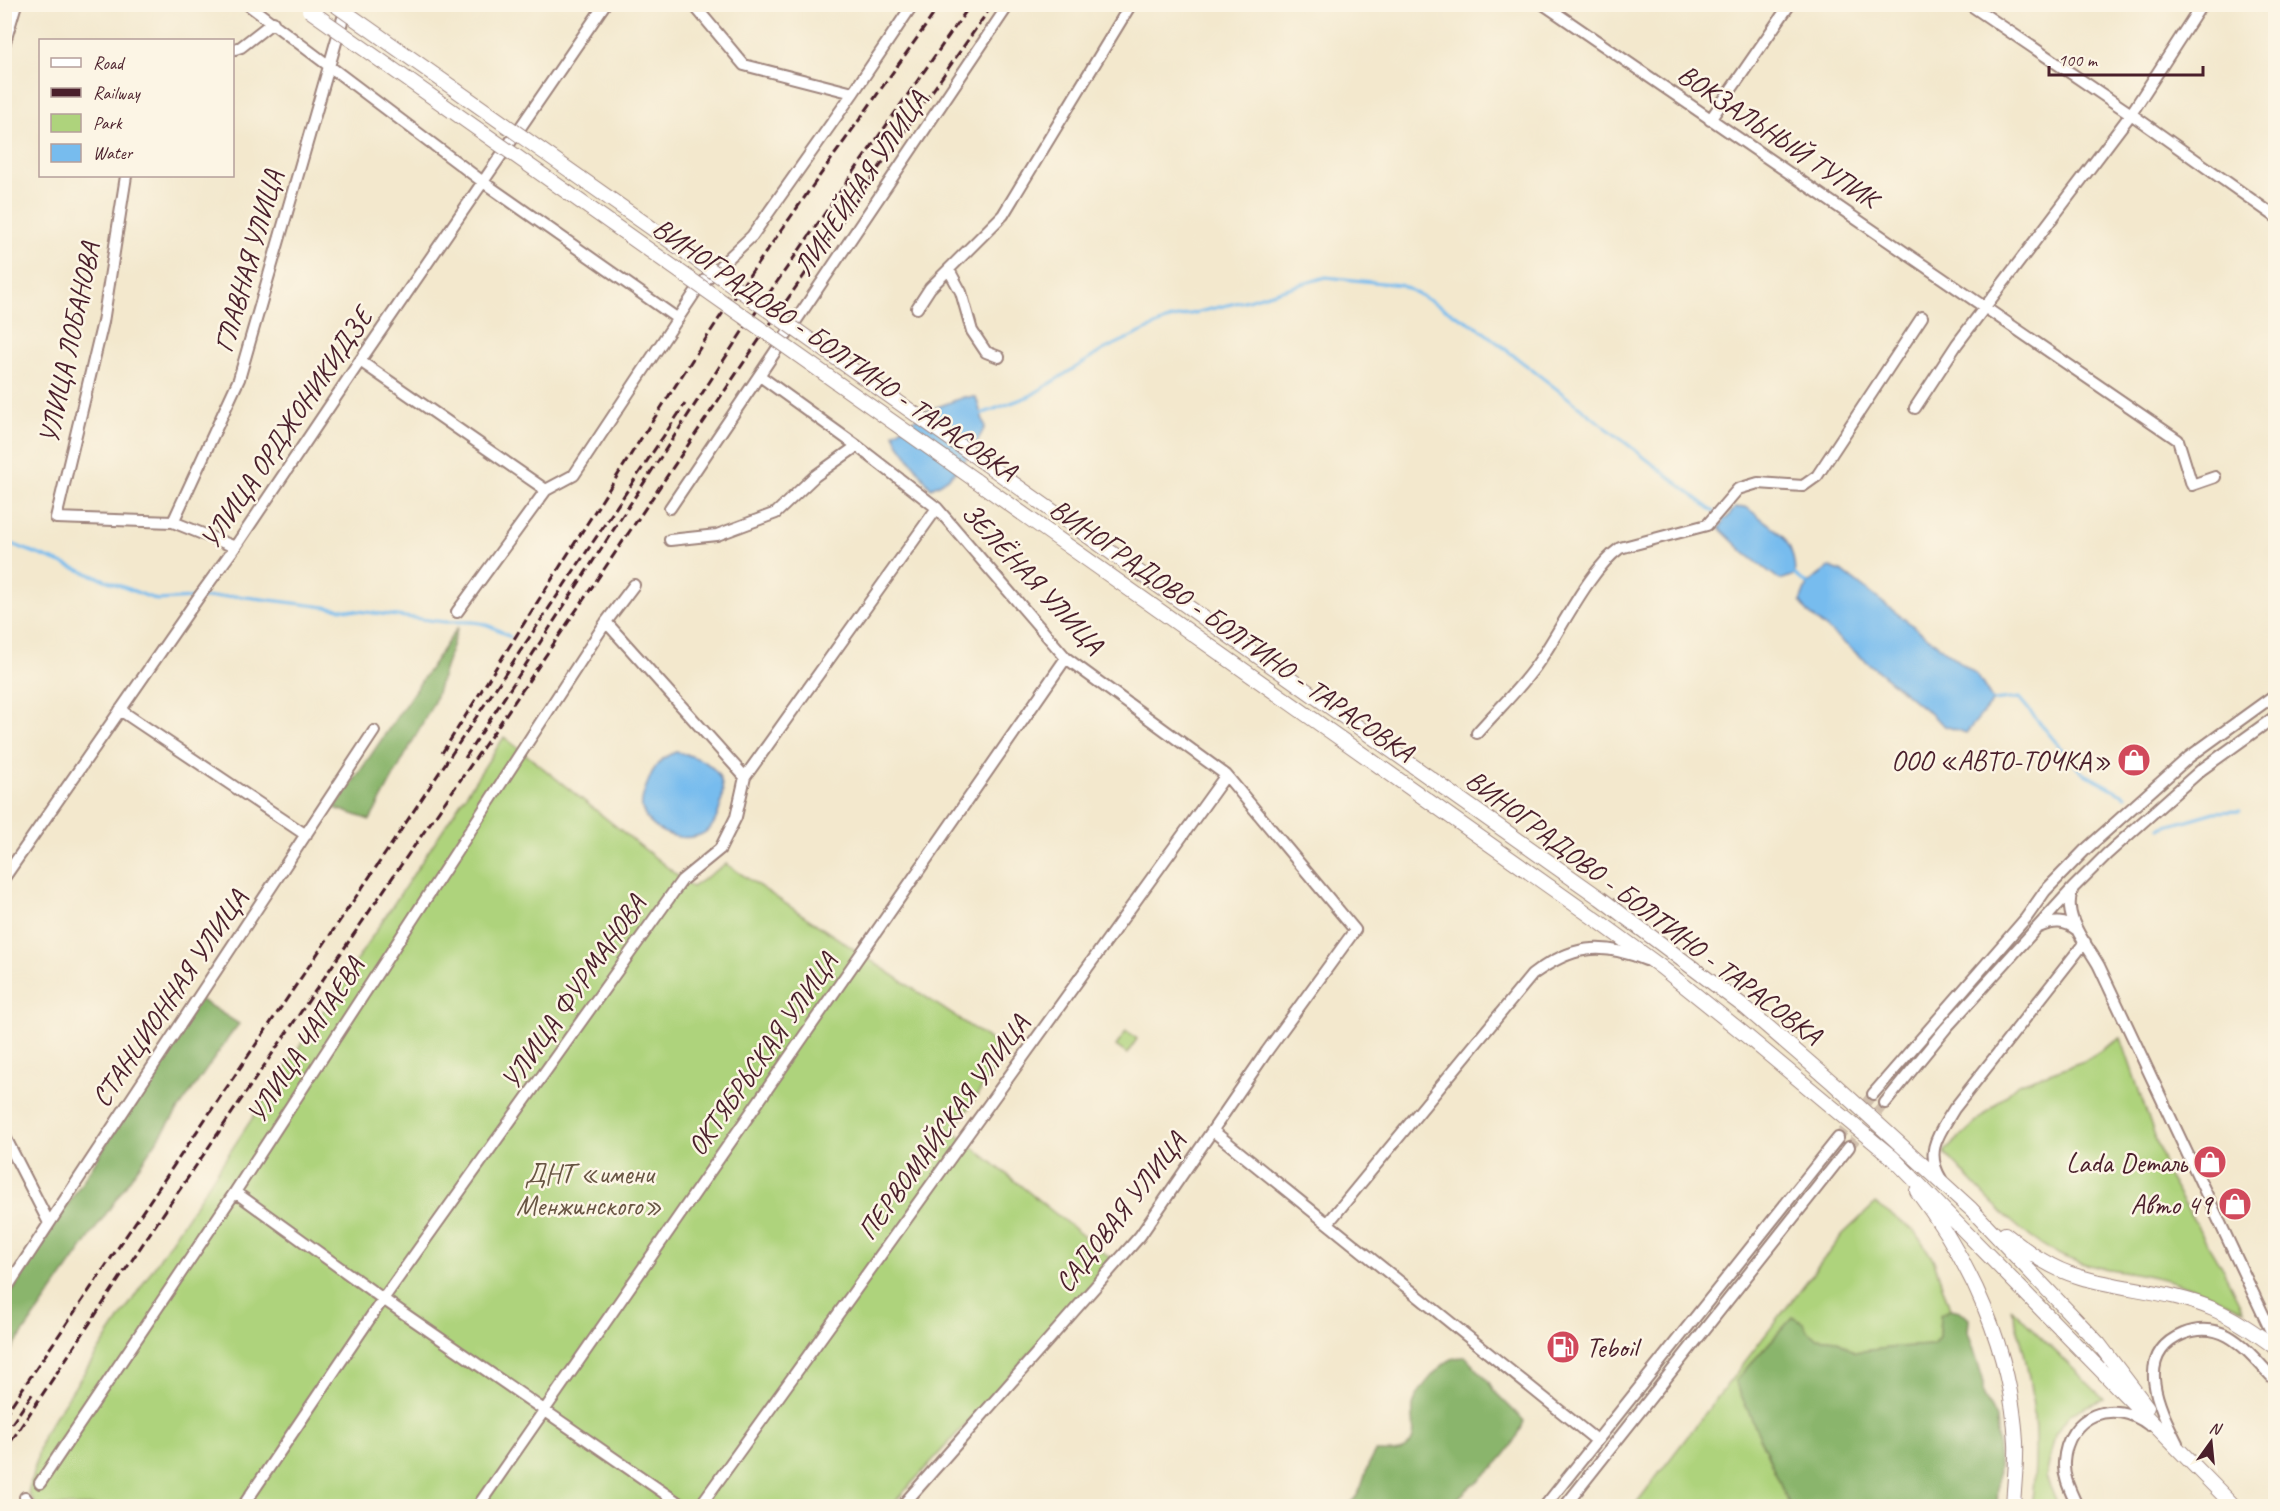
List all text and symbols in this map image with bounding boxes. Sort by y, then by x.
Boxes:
legend [39,39,234,177]
scale bar [2049,39,2204,77]
text: 100 m [2058,49,2099,71]
text: Road [93,52,126,74]
street label: ВОКЗАЛЬНЫЙ ТУПИК [1671,56,1888,218]
text: Railway [93,82,141,104]
street label: ЛИНЕЙНАЯ УЛИЦА [785,83,935,282]
text: Park [93,112,123,134]
text: Water [93,142,134,164]
street label: ГЛАВНАЯ УЛИЦА [205,165,291,356]
street label: ВИНОГРАДОВО - БОЛТИНО - ТАРАСОВКА [646,210,1025,490]
street label: УЛИЦА ЛОБАНОВА [31,237,108,447]
street label: УЛИЦА ОРДЖОНИКИДЗЕ [192,298,382,555]
street label: ВИНОГРАДОВО - БОЛТИНО - ТАРАСОВКА [1043,491,1422,771]
street label: ЗЕЛЁНАЯ УЛИЦА [954,495,1113,661]
shop icon: ООО «АВТО-ТОЧКА» [2116,742,2152,778]
place label: ООО «АВТО-ТОЧКА» [1891,743,2111,778]
street label: ВИНОГРАДОВО - БОЛТИНО - ТАРАСОВКА [1459,762,1830,1053]
street label: СТАНЦИОННАЯ УЛИЦА [83,882,255,1113]
street label: УЛИЦА ФУРМАНОВА [493,887,654,1096]
street label: ОКТЯБРЬСКАЯ УЛИЦА [679,944,846,1162]
street label: УЛИЦА ЧАПАЕВА [238,949,373,1129]
street label: ПЕРВОМАЙСКАЯ УЛИЦА [849,1007,1037,1247]
street label: САДОВАЯ УЛИЦА [1047,1124,1194,1299]
shop icon: Lada Dеталь [2192,1144,2228,1180]
place label: Lada Dеталь [2066,1145,2189,1180]
park label: ДНТ «имени Менжинского» [516,1156,662,1223]
shop icon: Авто 49 [2217,1186,2253,1222]
place label: Авто 49 [2130,1187,2214,1222]
fuel station icon: Teboil [1545,1329,1581,1365]
place label: Teboil [1586,1330,1643,1365]
north arrow [2181,1412,2241,1472]
text: N [2207,1418,2225,1440]

